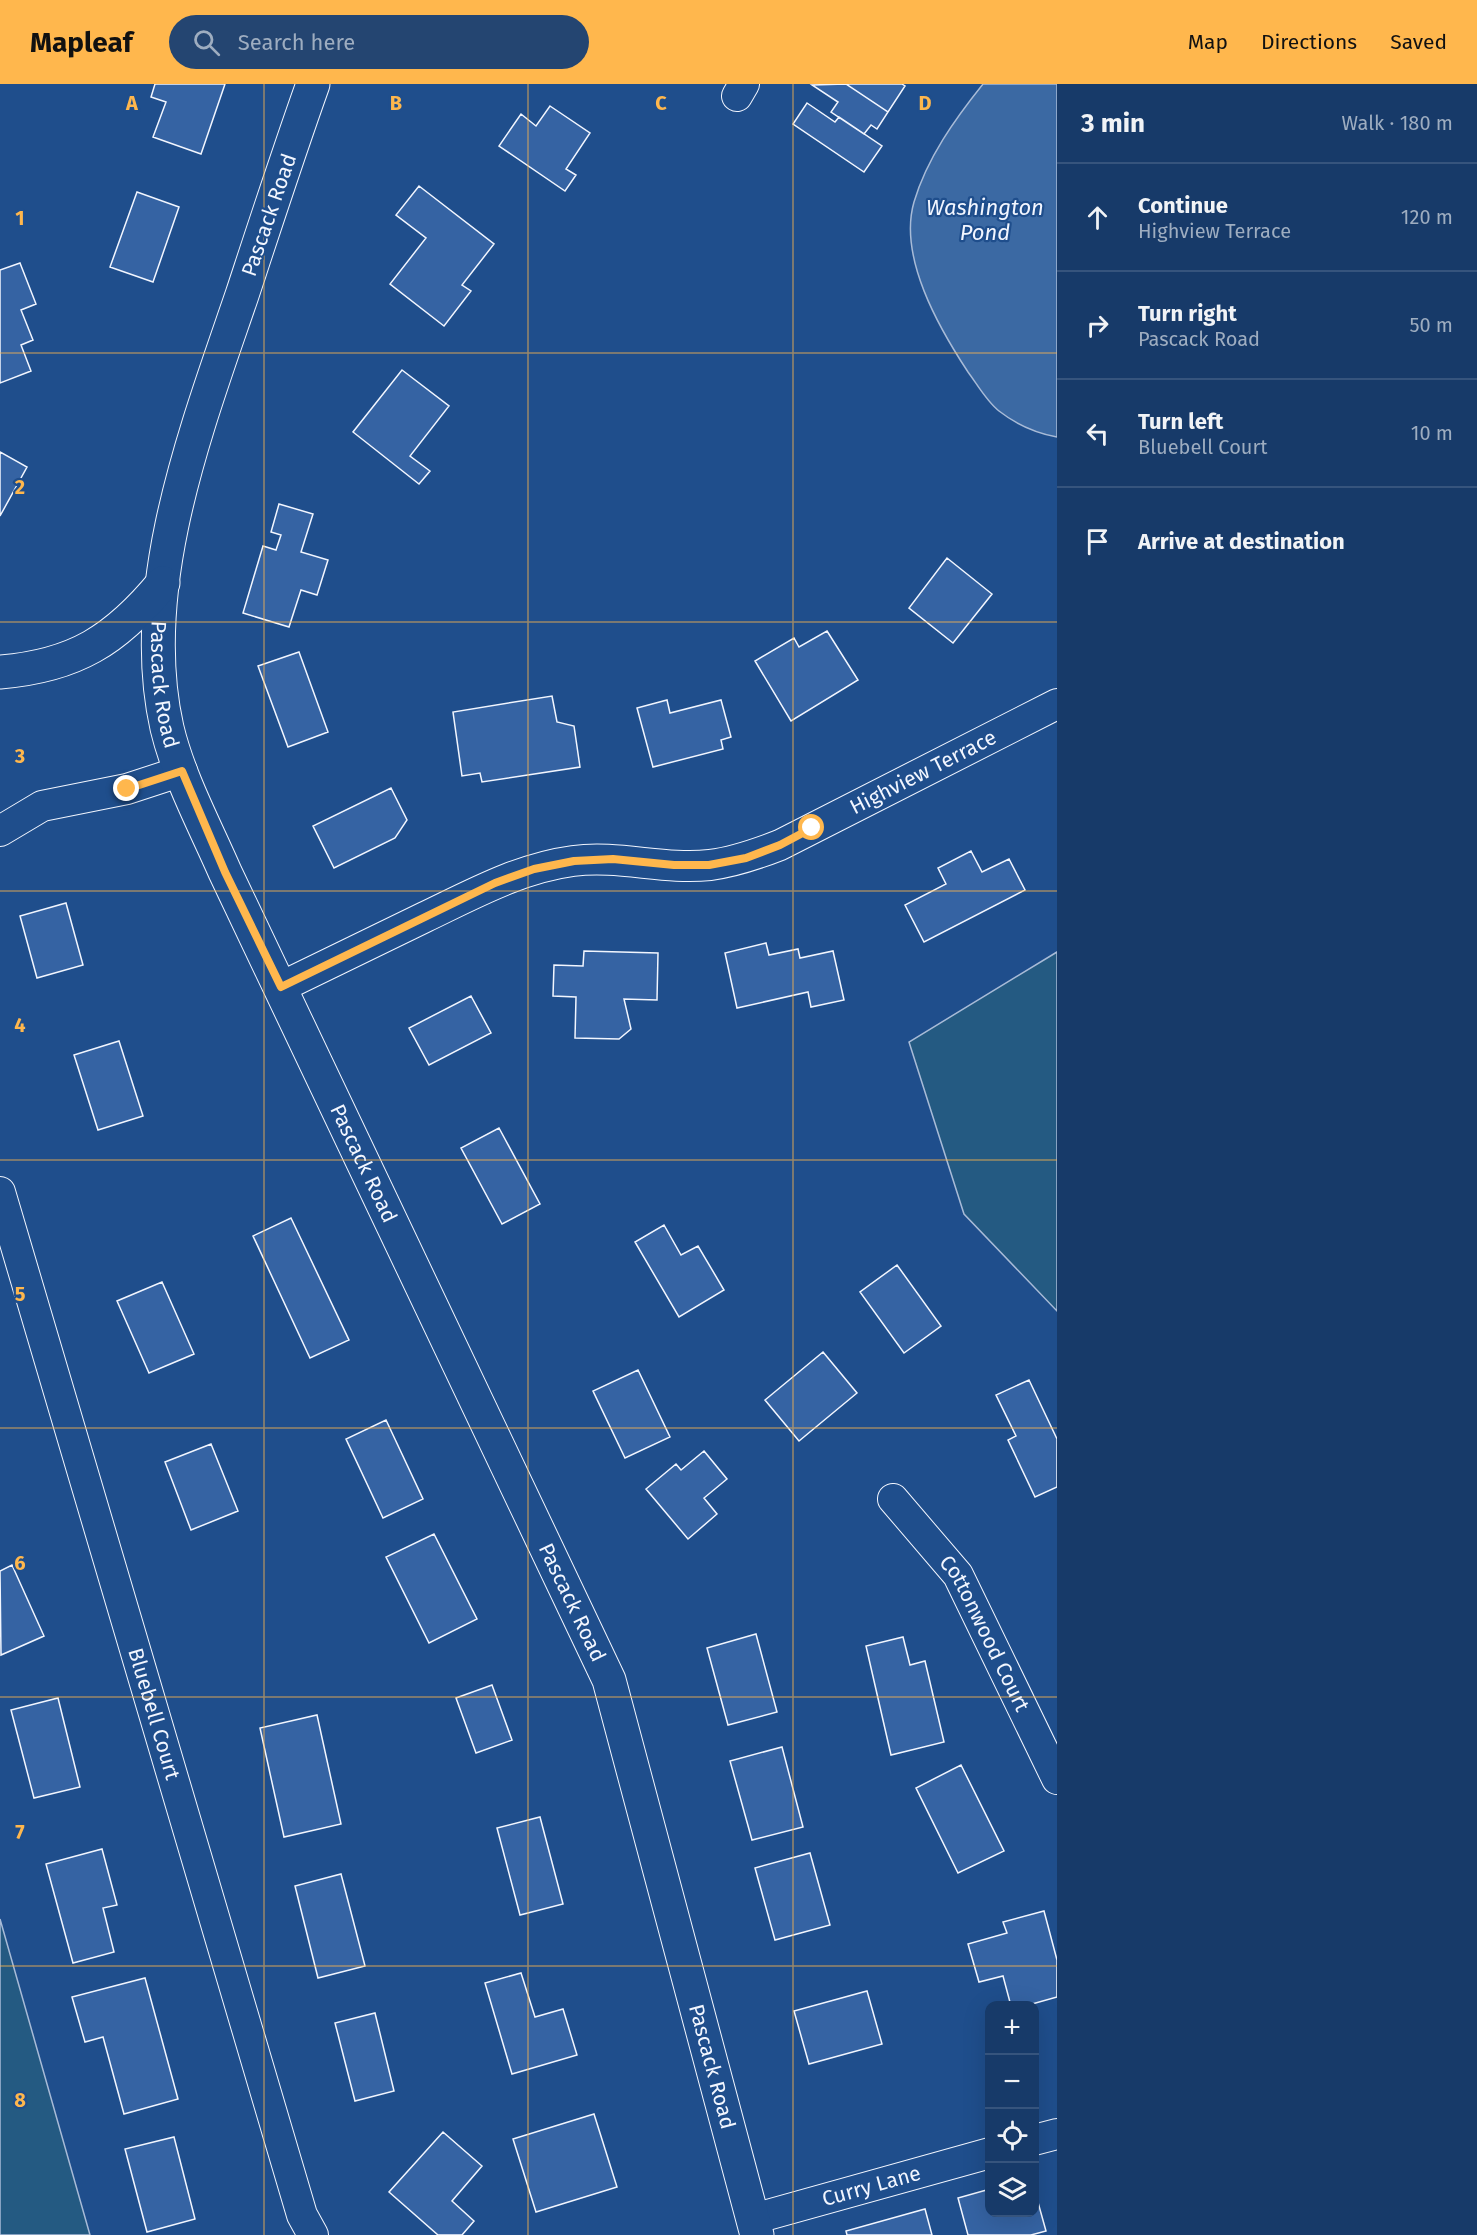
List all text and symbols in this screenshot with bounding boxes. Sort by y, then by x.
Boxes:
search box [169,15,589,69]
text: Mapleaf [30,26,133,59]
icon: search [190,26,223,59]
text: Search here [238,29,355,56]
text: Map [1188,29,1228,55]
text: Directions [1261,29,1357,55]
text: Saved [1390,29,1447,55]
text: A [125,91,139,115]
text: B [390,91,402,115]
text: C [655,91,667,115]
text: D [918,91,932,115]
text: 3 min [1081,108,1145,139]
text: Walk · 180 m [1342,111,1453,135]
street label: Pascack Road [236,150,302,280]
text: Continue [1138,192,1228,219]
water label: Washington Pond [926,194,1044,246]
icon: ahead [1081,201,1114,234]
text: 120 m [1401,205,1453,229]
text: 1 [15,206,25,230]
text: Highview Terrace [1138,219,1291,243]
text: Turn right [1138,300,1237,327]
icon: right [1081,309,1114,342]
text: 50 m [1409,313,1453,337]
text: Pascack Road [1138,327,1260,351]
text: Turn left [1138,408,1223,435]
icon: left [1081,417,1114,450]
text: 10 m [1411,421,1453,445]
text: Bluebell Court [1138,435,1267,459]
text: 2 [15,475,25,499]
icon: arrive [1081,525,1114,558]
text: Arrive at destination [1138,528,1345,555]
street label: Pascack Road [145,620,185,751]
street label: Highview Terrace [846,724,1001,820]
text: 3 [14,744,25,768]
route end [113,775,139,801]
route start [798,814,824,840]
text: 4 [14,1013,26,1037]
street label: Pascack Road [324,1100,403,1227]
text: 5 [15,1282,26,1306]
street label: Pascack Road [533,1539,611,1666]
street label: Cottonwood Court [934,1550,1035,1716]
text: 6 [14,1551,26,1575]
street label: Bluebell Court [122,1645,186,1783]
text: 7 [15,1820,25,1844]
street label: Pascack Road [683,2001,741,2132]
map controls [985,2001,1039,2217]
button: + [985,2001,1039,2055]
button: − [985,2055,1039,2109]
text: 8 [14,2088,26,2112]
button: locate [985,2109,1039,2163]
street label: Curry Lane [819,2160,924,2212]
button: layers [985,2163,1039,2217]

